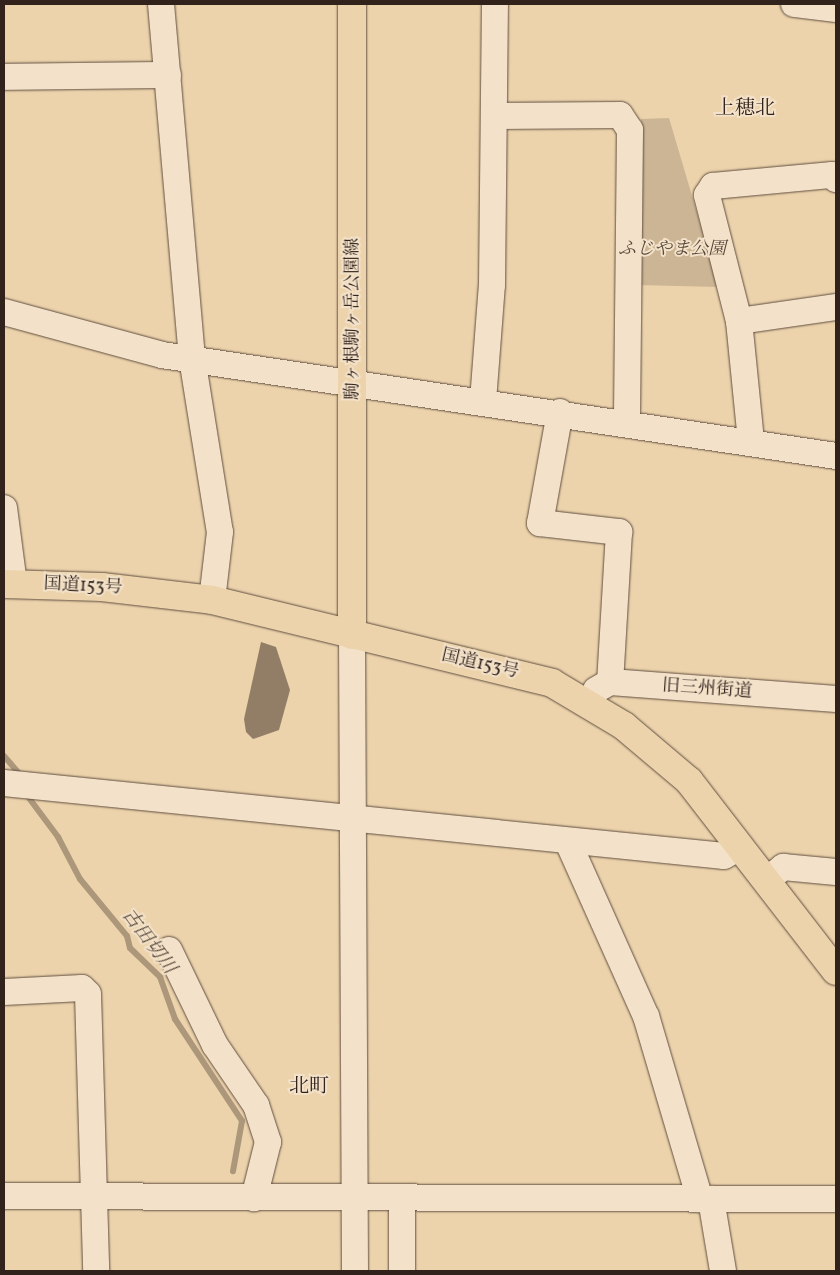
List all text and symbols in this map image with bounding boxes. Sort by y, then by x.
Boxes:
district label: 上穂北 [715,97,775,121]
street label: 駒ヶ根駒ヶ岳公園線 [343,238,365,400]
park label: ふじやま公園 [618,239,726,261]
street label: 国道153号 [43,574,123,600]
street label: 国道153号 [439,646,521,684]
street label: 旧三州街道 [661,676,753,704]
water label: 古田切川 [116,905,180,979]
district label: 北町 [289,1075,329,1099]

